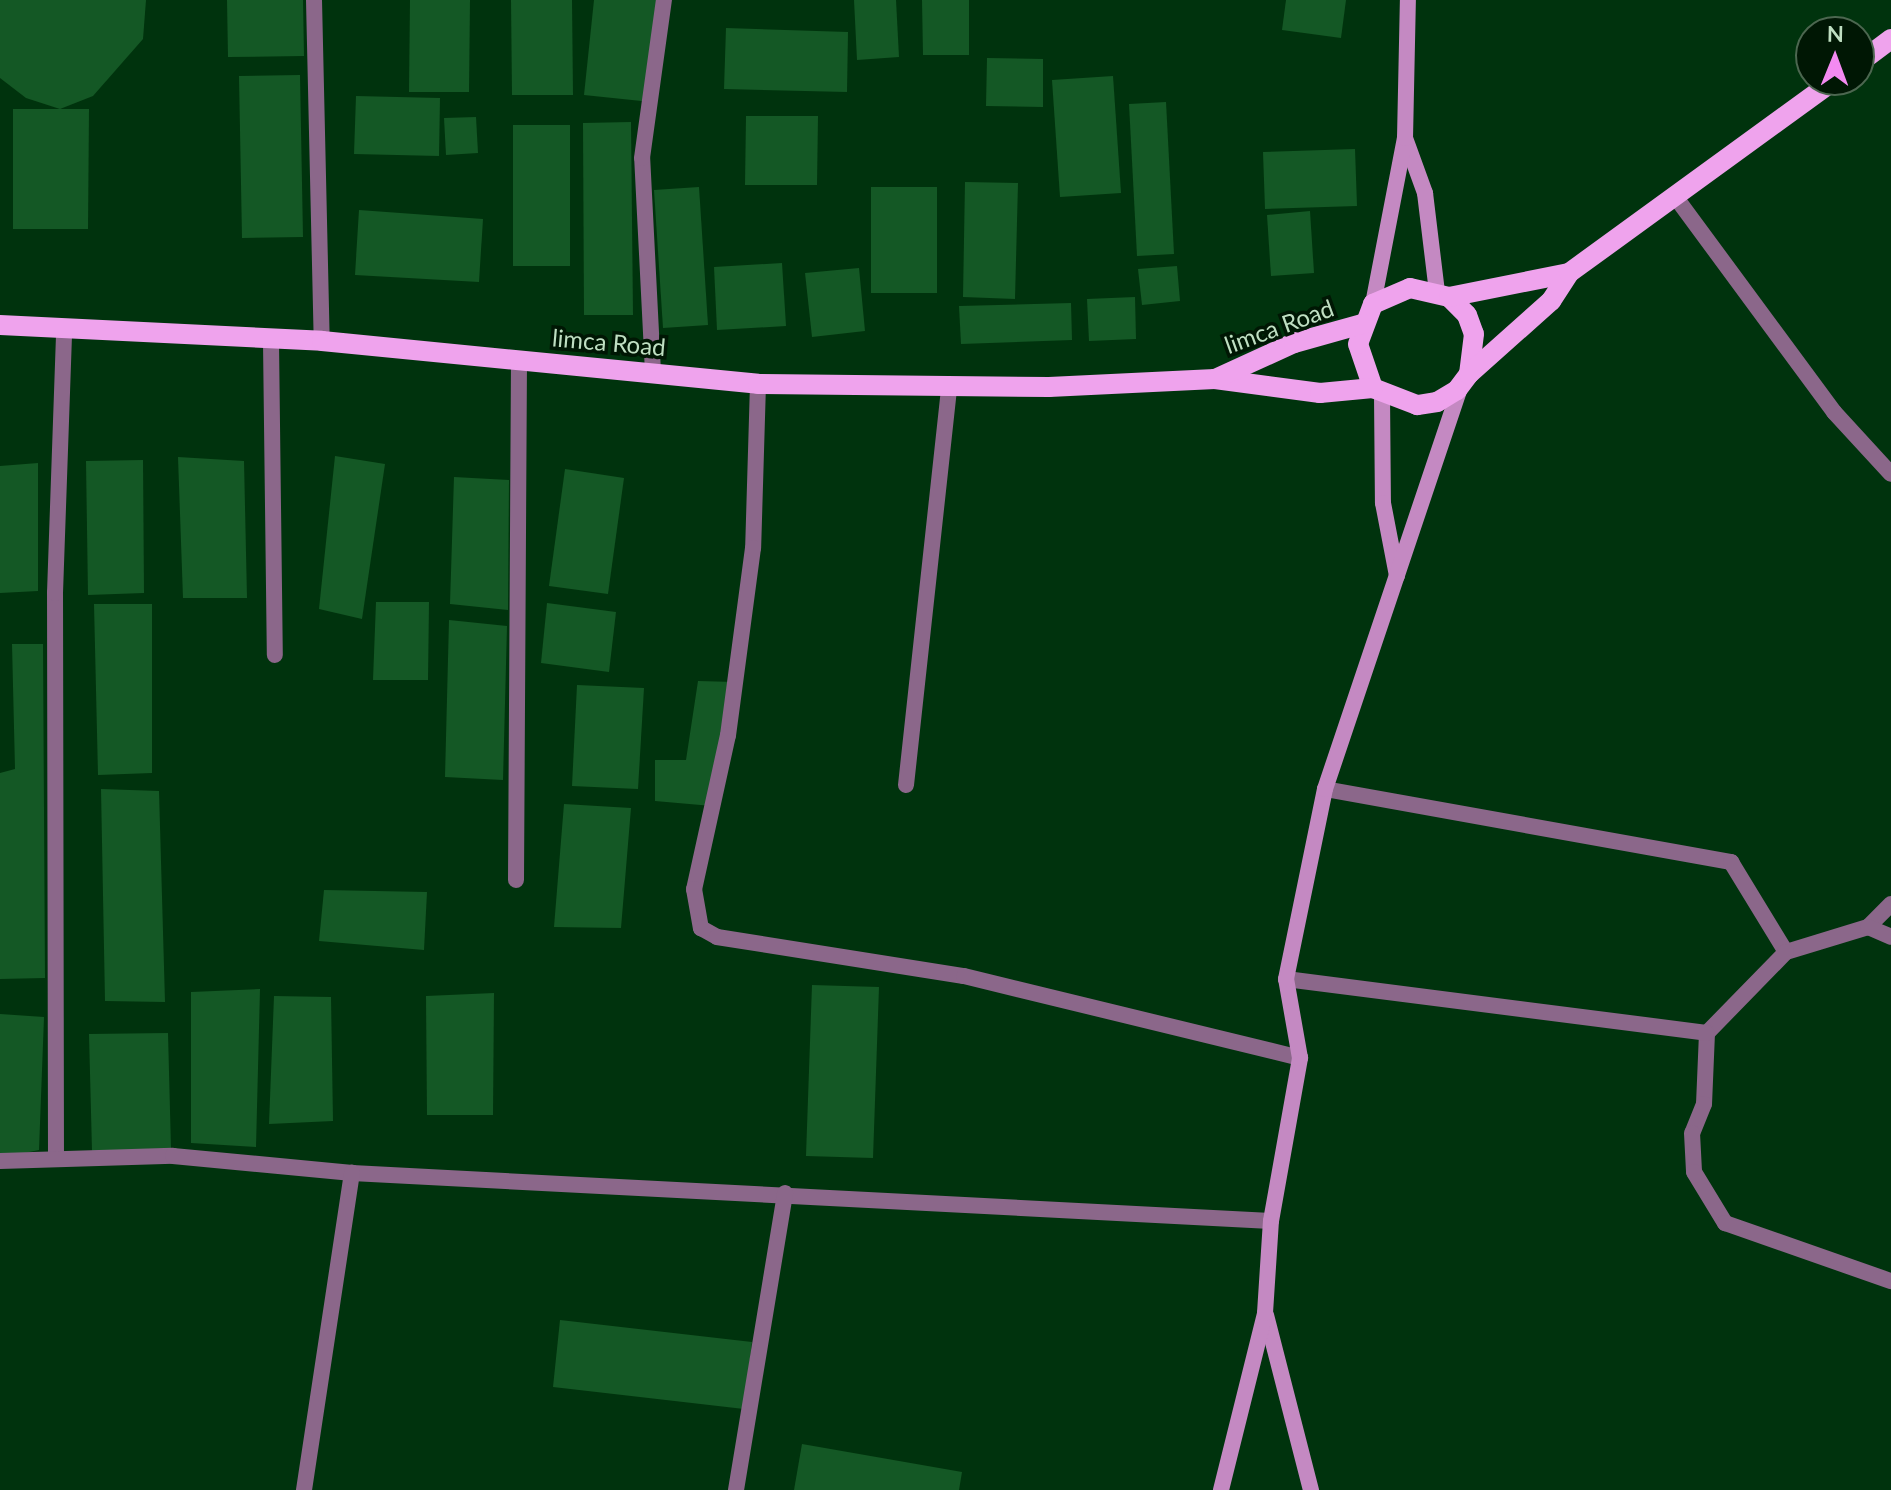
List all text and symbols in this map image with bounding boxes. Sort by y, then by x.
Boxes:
north arrow [1795,16,1875,96]
text: N [1827,20,1844,47]
street label: limca Road [1221,293,1337,359]
street label: limca Road [551,323,667,361]

